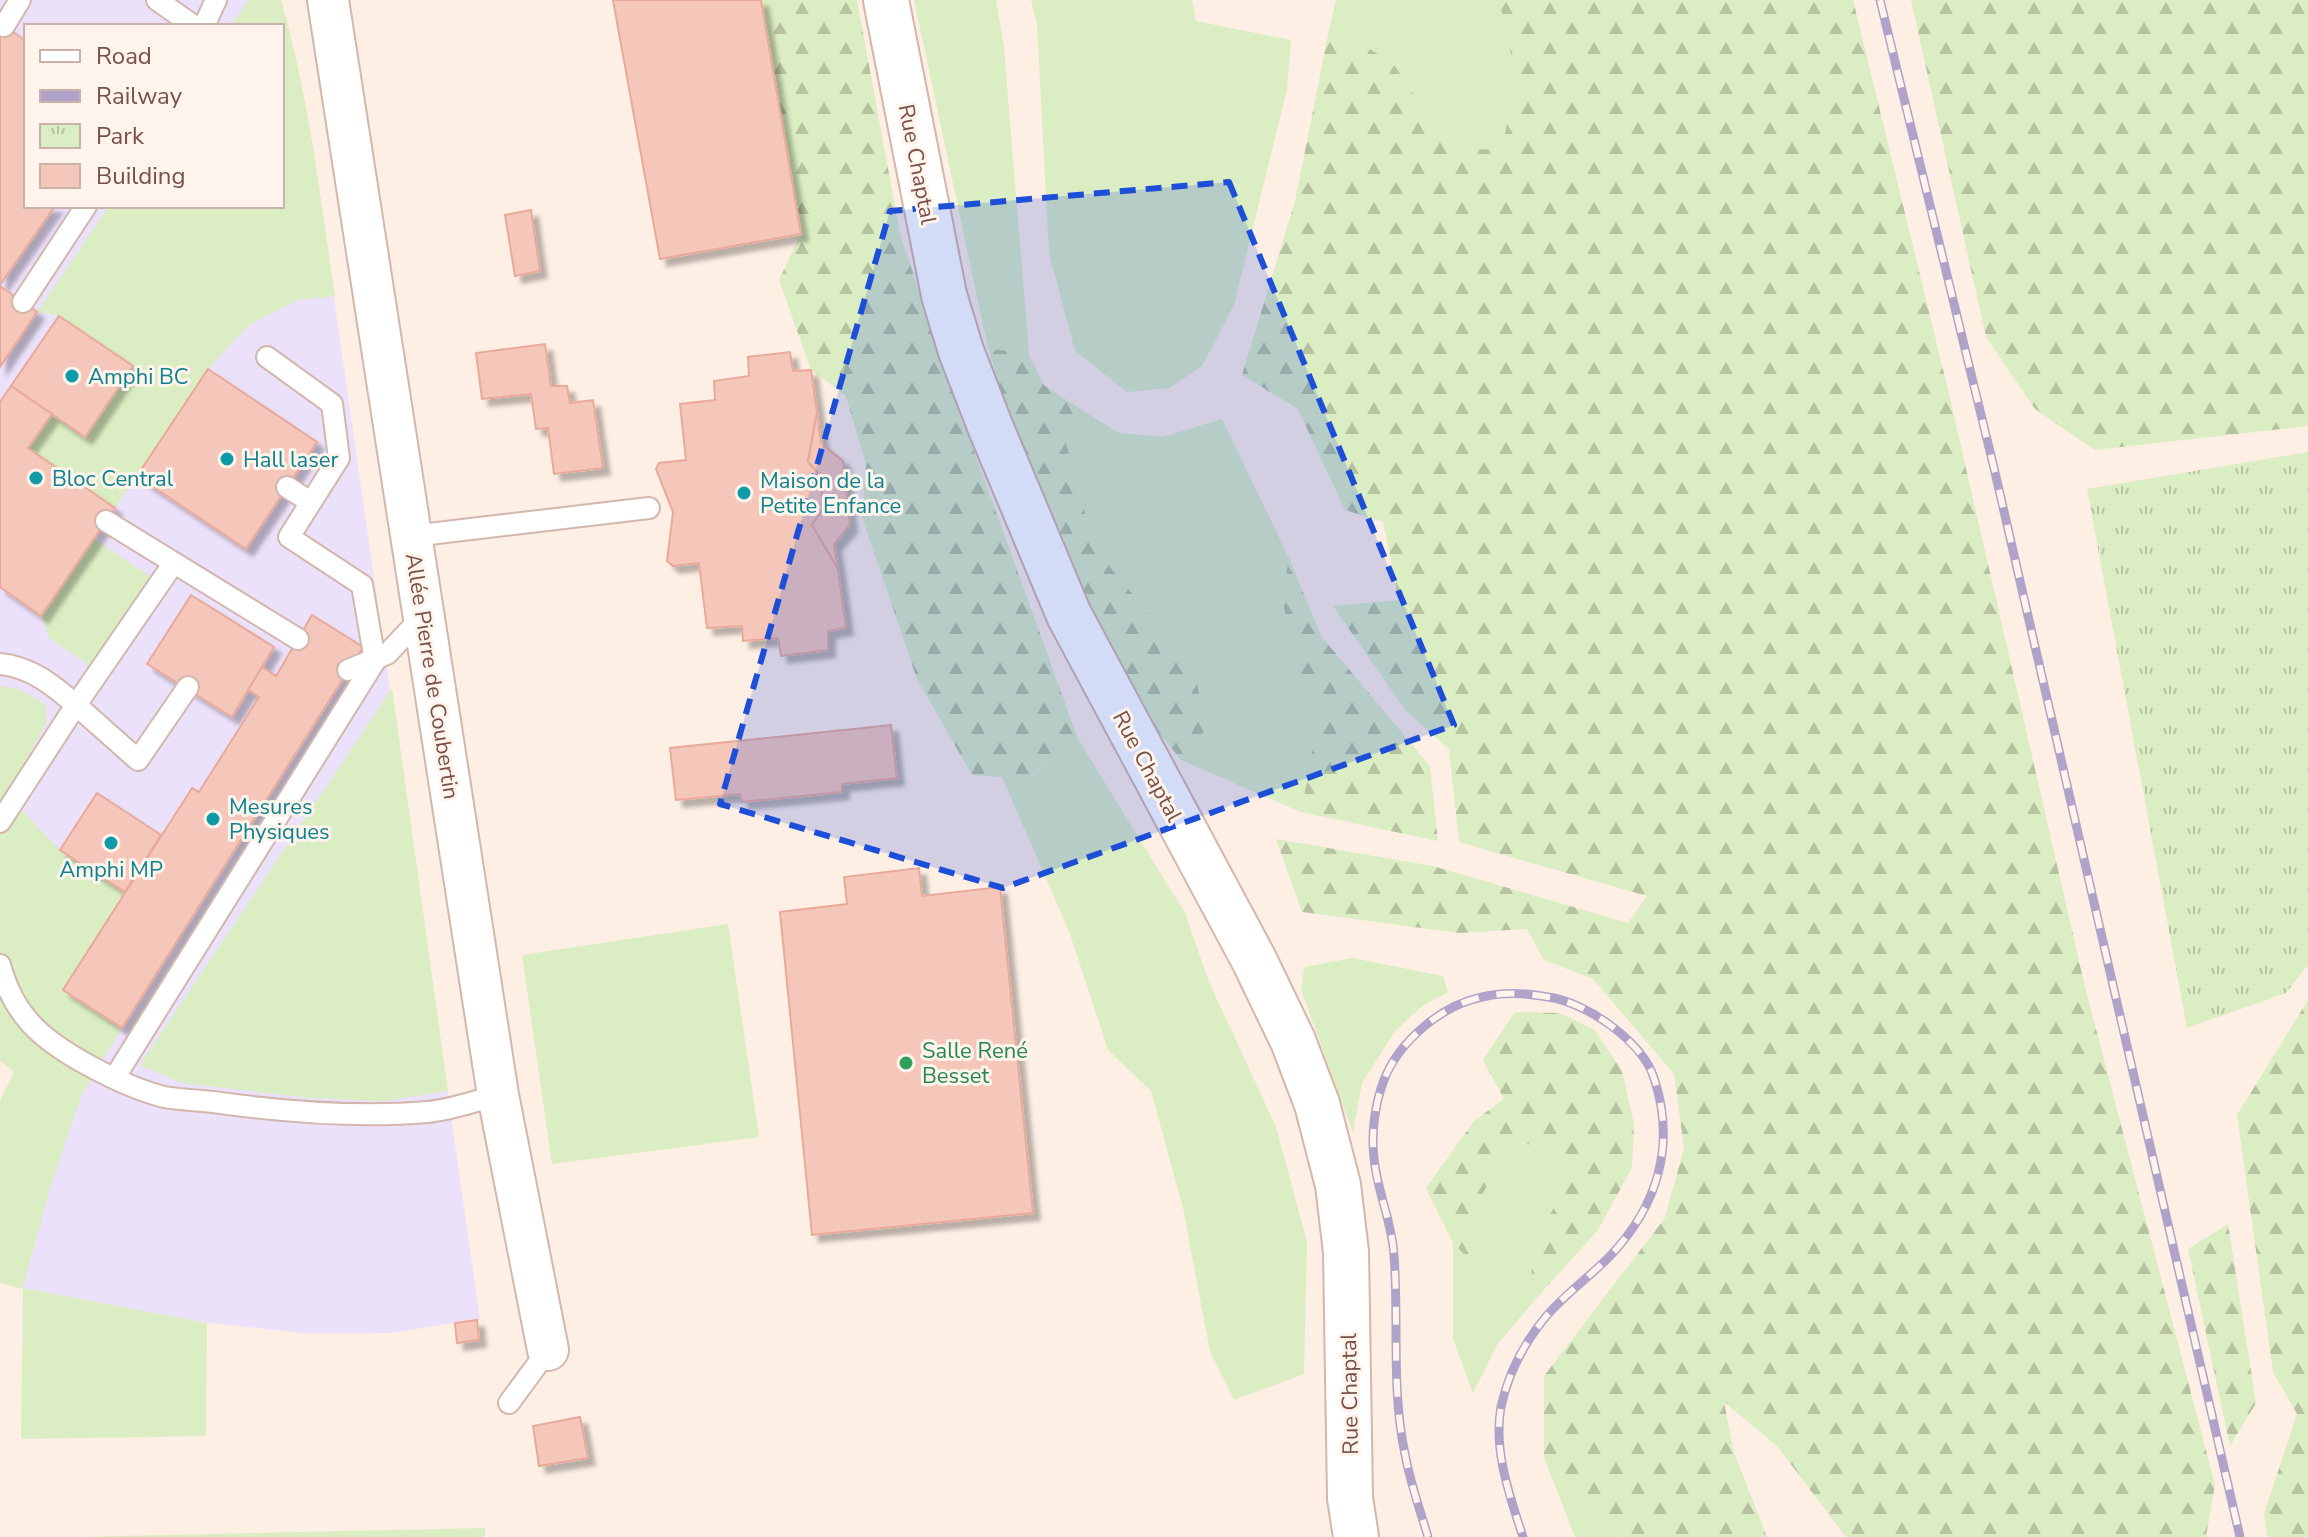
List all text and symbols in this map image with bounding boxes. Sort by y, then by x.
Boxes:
legend [24,24,284,208]
text: Road [96,40,152,72]
text: Railway [96,80,183,112]
street label: Rue Chaptal [891,101,943,227]
text: Park [96,120,145,152]
text: Building [96,160,186,192]
place label: Amphi BC [88,362,189,392]
marker: Amphi BC [63,367,81,385]
place label: Hall laser [243,445,339,475]
marker: Hall laser [218,450,236,468]
place label: Bloc Central [52,464,174,494]
place label: Maison de la Petite Enfance [760,466,901,521]
marker: Bloc Central [27,469,45,487]
marker: Maison de la Petite Enfance [735,484,753,502]
street label: Allée Pierre de Coubertin [398,551,466,801]
street label: Rue Chaptal [1105,706,1189,828]
place label: Mesures Physiques [229,792,330,847]
marker: Mesures Physiques [204,810,222,828]
marker: Amphi MP [102,834,120,852]
place label: Amphi MP [59,855,163,885]
place label: Salle René Besset [922,1036,1028,1091]
marker: Salle René Besset [897,1054,915,1072]
street label: Rue Chaptal [1334,1332,1366,1455]

